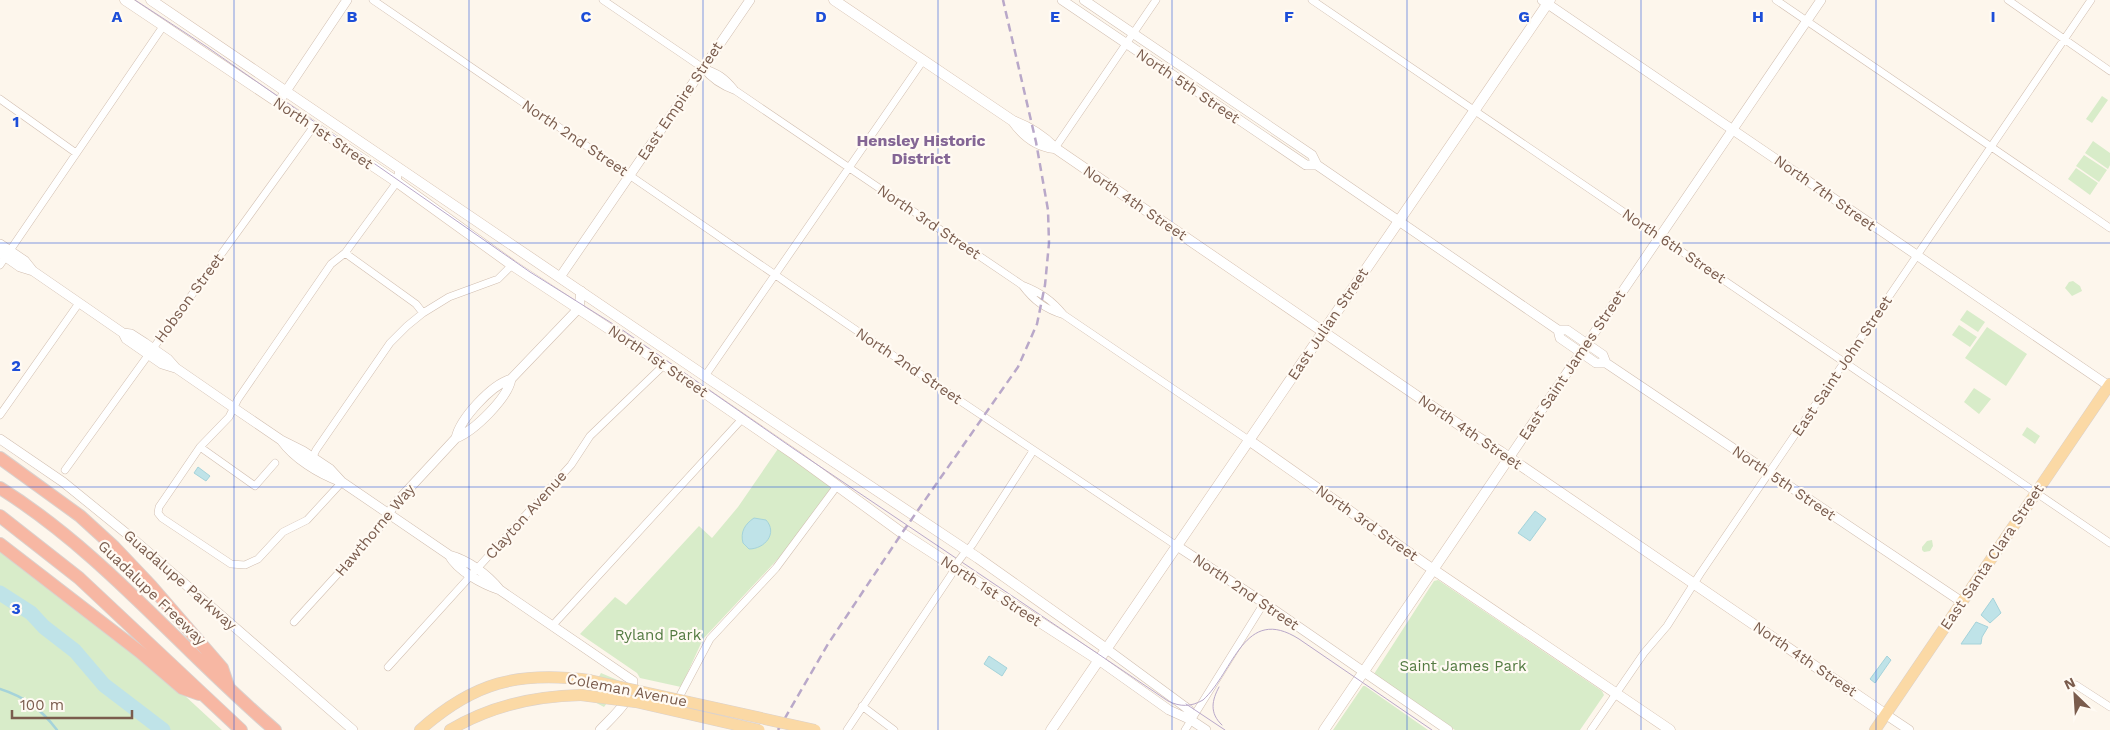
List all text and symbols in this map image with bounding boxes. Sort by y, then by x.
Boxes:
text: A [112,7,123,26]
text: B [347,7,358,26]
text: C [581,7,592,26]
text: D [815,7,827,26]
text: E [1050,7,1060,26]
text: F [1284,7,1294,26]
text: G [1518,7,1530,26]
text: H [1752,7,1764,26]
text: I [1990,7,1996,26]
street label: East Empire Street [634,38,727,164]
street label: North 5th Street [1133,45,1244,128]
street label: North 1st Street [270,93,377,173]
street label: North 2nd Street [519,96,632,181]
text: 1 [13,112,19,131]
district label: Hensley Historic District [856,131,986,168]
street label: North 7th Street [1771,151,1880,235]
street label: North 4th Street [1080,162,1191,245]
street label: North 3rd Street [874,181,985,264]
street label: North 6th Street [1619,205,1730,288]
street label: Hobson Street [151,249,228,346]
street label: East Julian Street [1284,264,1373,383]
street label: East Saint James Street [1515,286,1629,444]
street label: East Saint John Street [1788,292,1896,440]
street label: North 1st Street [605,321,712,401]
street label: North 2nd Street [853,324,966,409]
text: 2 [11,356,21,375]
street label: North 4th Street [1415,391,1526,474]
street label: North 5th Street [1729,442,1840,525]
street label: Clayton Avenue [482,467,570,563]
street label: Hawthorne Way [331,480,419,580]
street label: East Santa Clara Street [1937,480,2048,633]
street label: North 3rd Street [1312,481,1422,565]
street label: Guadalupe Parkway [120,526,240,634]
street label: Guadalupe Freeway [94,537,210,649]
street label: North 2nd Street [1190,550,1303,635]
street label: North 1st Street [937,552,1045,631]
text: 3 [11,599,21,618]
street label: North 4th Street [1750,618,1861,701]
park label: Ryland Park [615,626,702,644]
park label: Saint James Park [1399,657,1527,675]
street label: Coleman Avenue [565,670,689,710]
north arrow [2050,670,2100,720]
text: N [2061,674,2078,693]
scale bar [12,688,132,720]
text: 100 m [20,696,64,714]

